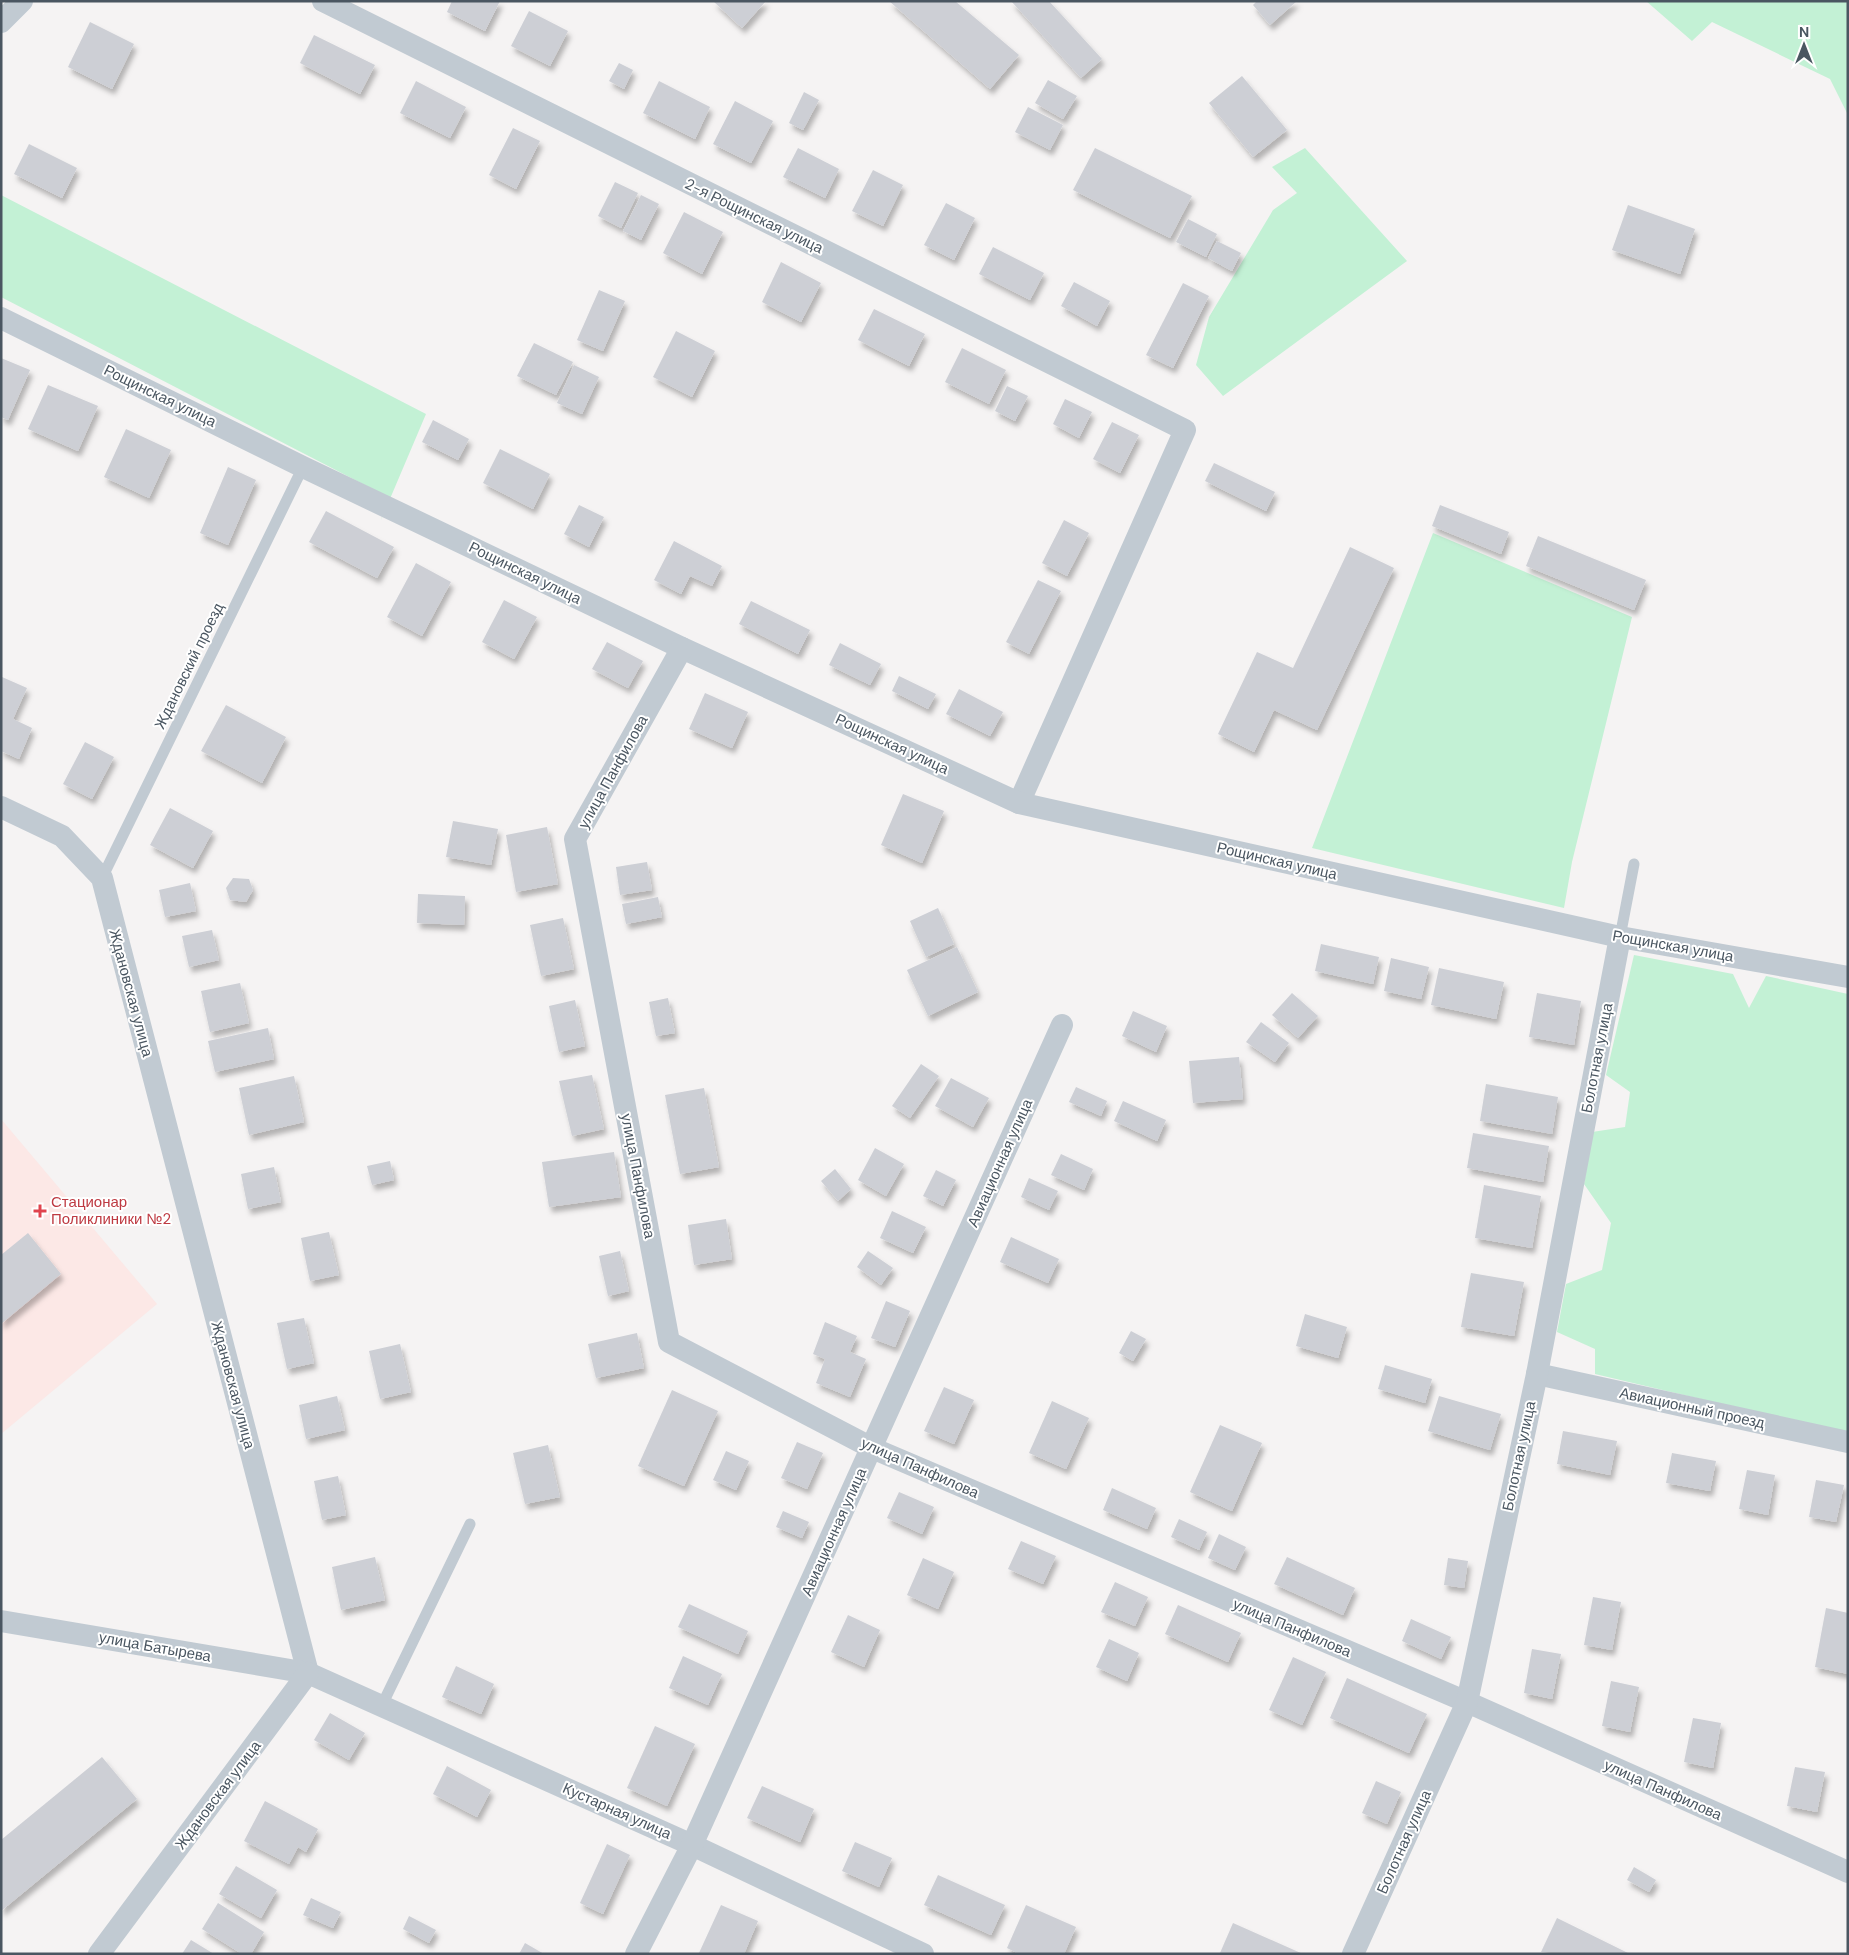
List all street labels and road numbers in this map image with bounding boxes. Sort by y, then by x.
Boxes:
street label: 2-я Рощинская улица [681,174,827,259]
street label: Рощинская улица [100,360,220,432]
street label: Рощинская улица [465,537,585,609]
street label: Ждановский проезд [150,599,228,733]
street label: Рощинская улица [832,709,952,779]
street label: улица Панфилова [574,711,653,832]
street label: Рощинская улица [1215,837,1340,885]
street label: Рощинская улица [1611,925,1736,967]
street label: Ждановская улица [104,927,158,1060]
street label: Болотная улица [1577,1001,1618,1115]
street label: Авиационная улица [963,1095,1038,1230]
street label: улица Панфилова [616,1112,660,1241]
street label: Ждановская улица [206,1319,260,1452]
street label: Авиационный проезд [1618,1383,1767,1433]
street label: Болотная улица [1498,1399,1541,1513]
street label: улица Панфилова [858,1433,983,1503]
street label: Авиационная улица [797,1464,872,1599]
street label: улица Панфилова [1230,1594,1355,1662]
street label: улица Батырева [97,1627,213,1667]
street label: Ждановская улица [170,1736,266,1854]
street label: улица Панфилова [1601,1755,1726,1825]
street label: Кустарная улица [560,1778,675,1844]
street label: Болотная улица [1372,1786,1436,1897]

